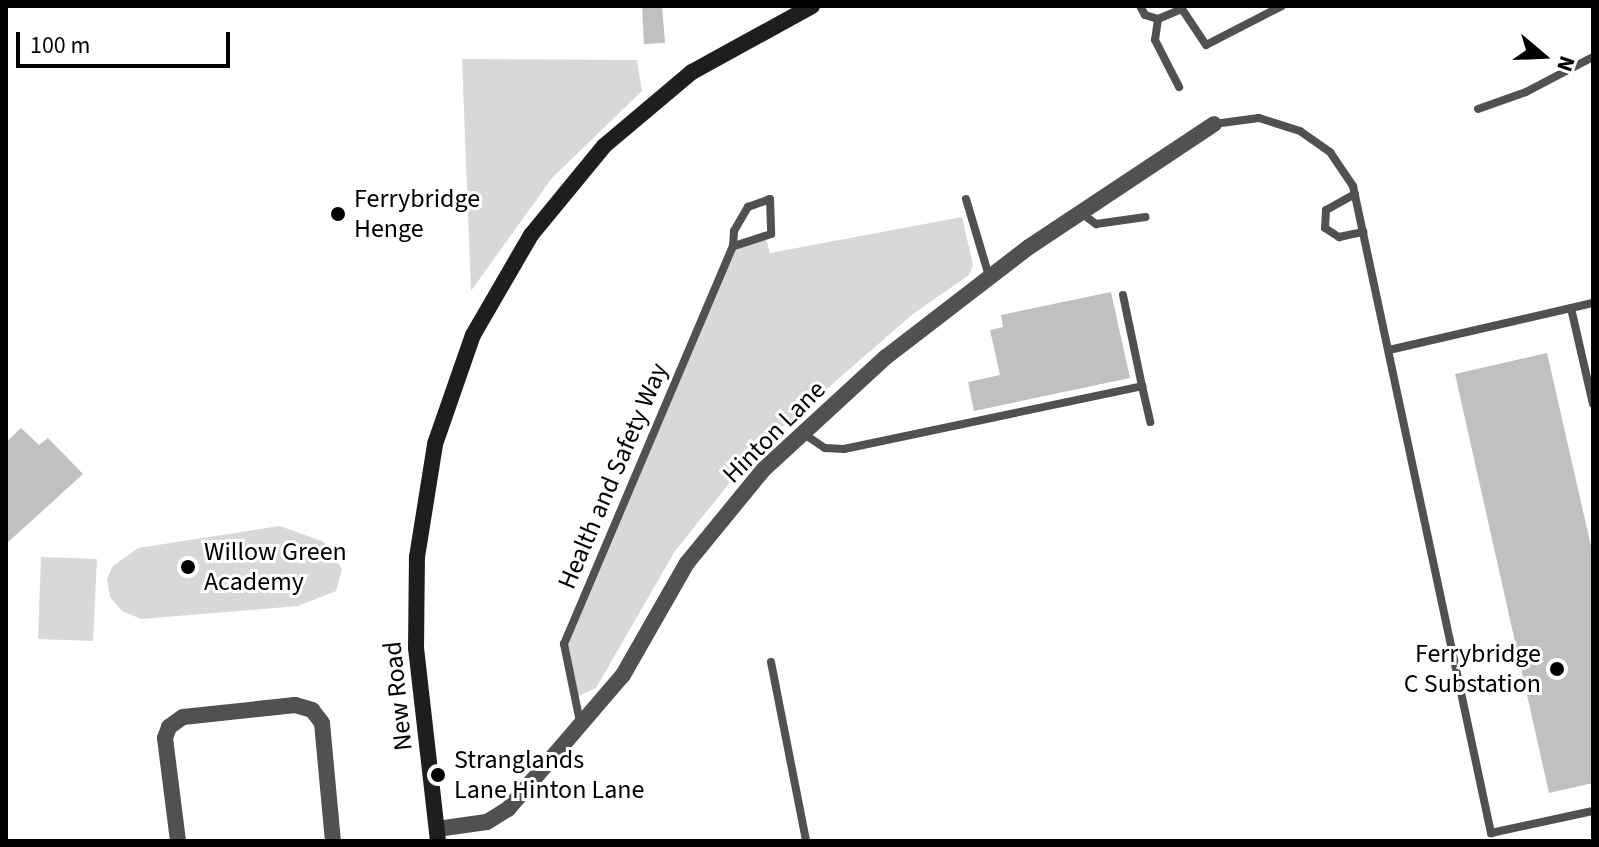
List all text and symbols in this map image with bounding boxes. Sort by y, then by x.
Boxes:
scale bar [20,16,234,66]
north arrow [1503,16,1583,96]
text: 100 m [30,28,90,63]
text: N [1548,52,1583,76]
place label: Ferrybridge Henge [354,183,480,244]
marker: Ferrybridge Henge [329,205,347,223]
street label: Health and Safety Way [551,358,675,594]
street label: Hinton Lane [716,374,832,490]
place label: Willow Green Academy [204,536,347,598]
marker: Willow Green Academy [179,558,197,576]
place label: Ferrybridge C Substation [1404,638,1541,700]
street label: New Road [377,640,419,752]
marker: Ferrybridge C Substation [1548,660,1566,678]
place label: Stranglands Lane Hinton Lane [454,744,644,806]
marker: Stranglands Lane Hinton Lane [429,766,447,784]

